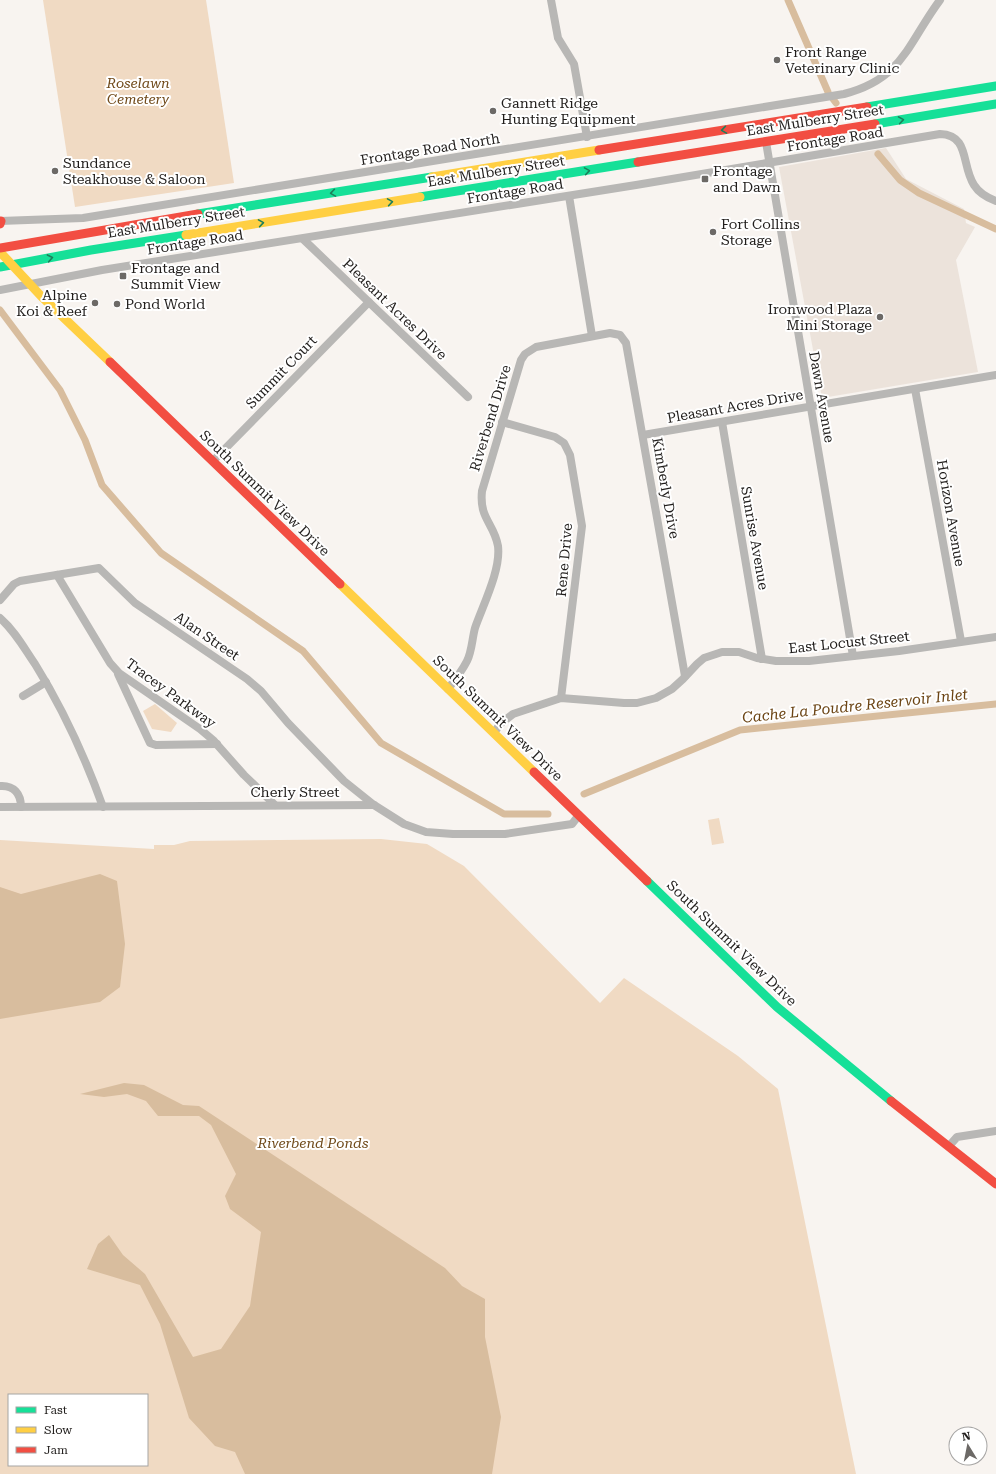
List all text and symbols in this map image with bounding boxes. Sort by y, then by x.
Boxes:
place label: Front Range Veterinary Clinic [785,44,899,76]
marker: Front Range Veterinary Clinic [772,55,782,65]
park label: Roselawn Cemetery [105,75,170,107]
place label: Gannett Ridge Hunting Equipment [501,95,636,127]
street label: East Mulberry Street [745,101,885,139]
marker: Gannett Ridge Hunting Equipment [488,106,498,116]
one-way arrow [898,116,904,125]
street label: Frontage Road [786,123,884,155]
one-way arrow [721,126,727,134]
street label: Frontage Road North [359,130,501,168]
street label: East Mulberry Street [426,152,566,190]
place label: Sundance Steakhouse & Saloon [63,155,206,187]
place label: Frontage and Dawn [713,163,781,195]
marker: Sundance Steakhouse & Saloon [50,166,60,176]
one-way arrow [584,167,590,176]
marker: Frontage and Dawn [700,174,710,184]
street label: Frontage Road [466,175,564,207]
one-way arrow [330,188,336,197]
one-way arrow [387,198,393,207]
street label: East Mulberry Street [106,203,246,241]
place label: Fort Collins Storage [721,216,800,248]
one-way arrow [258,219,265,228]
street label: Frontage Road [146,226,244,258]
marker: Fort Collins Storage [708,227,718,237]
one-way arrow [47,254,53,263]
street label: Pleasant Acres Drive [340,255,450,363]
place label: Frontage and Summit View [131,260,221,292]
marker: Frontage and Summit View [118,271,128,281]
place label: Alpine Koi & Reef [16,287,88,319]
place label: Pond World [125,296,205,312]
marker: Alpine Koi & Reef [90,298,100,308]
marker: Pond World [112,299,122,309]
place label: Ironwood Plaza Mini Storage [768,301,872,333]
marker: Ironwood Plaza Mini Storage [875,312,885,322]
street label: Summit Court [242,332,320,412]
street label: Dawn Avenue [806,350,838,444]
street label: Riverbend Drive [466,363,514,473]
street label: Pleasant Acres Drive [666,386,805,426]
street label: South Summit View Drive [197,427,333,559]
street label: Kimberly Drive [649,436,683,540]
street label: Horizon Avenue [934,458,968,568]
street label: Sunrise Avenue [738,485,772,591]
street label: Rene Drive [553,522,575,598]
street label: Alan Street [172,608,242,664]
street label: East Locust Street [788,628,910,656]
street label: South Summit View Drive [430,652,566,784]
street label: Tracey Parkway [123,655,220,731]
water label: Cache La Poudre Reservoir Inlet [741,685,969,727]
street label: Cherly Street [251,784,339,800]
street label: South Summit View Drive [664,877,800,1009]
park label: Riverbend Ponds [256,1135,369,1151]
legend [8,1394,148,1466]
text: Fast [44,1403,68,1417]
text: Slow [44,1423,72,1437]
north arrow [948,1426,988,1466]
text: N [961,1429,972,1444]
text: Jam [44,1443,68,1457]

